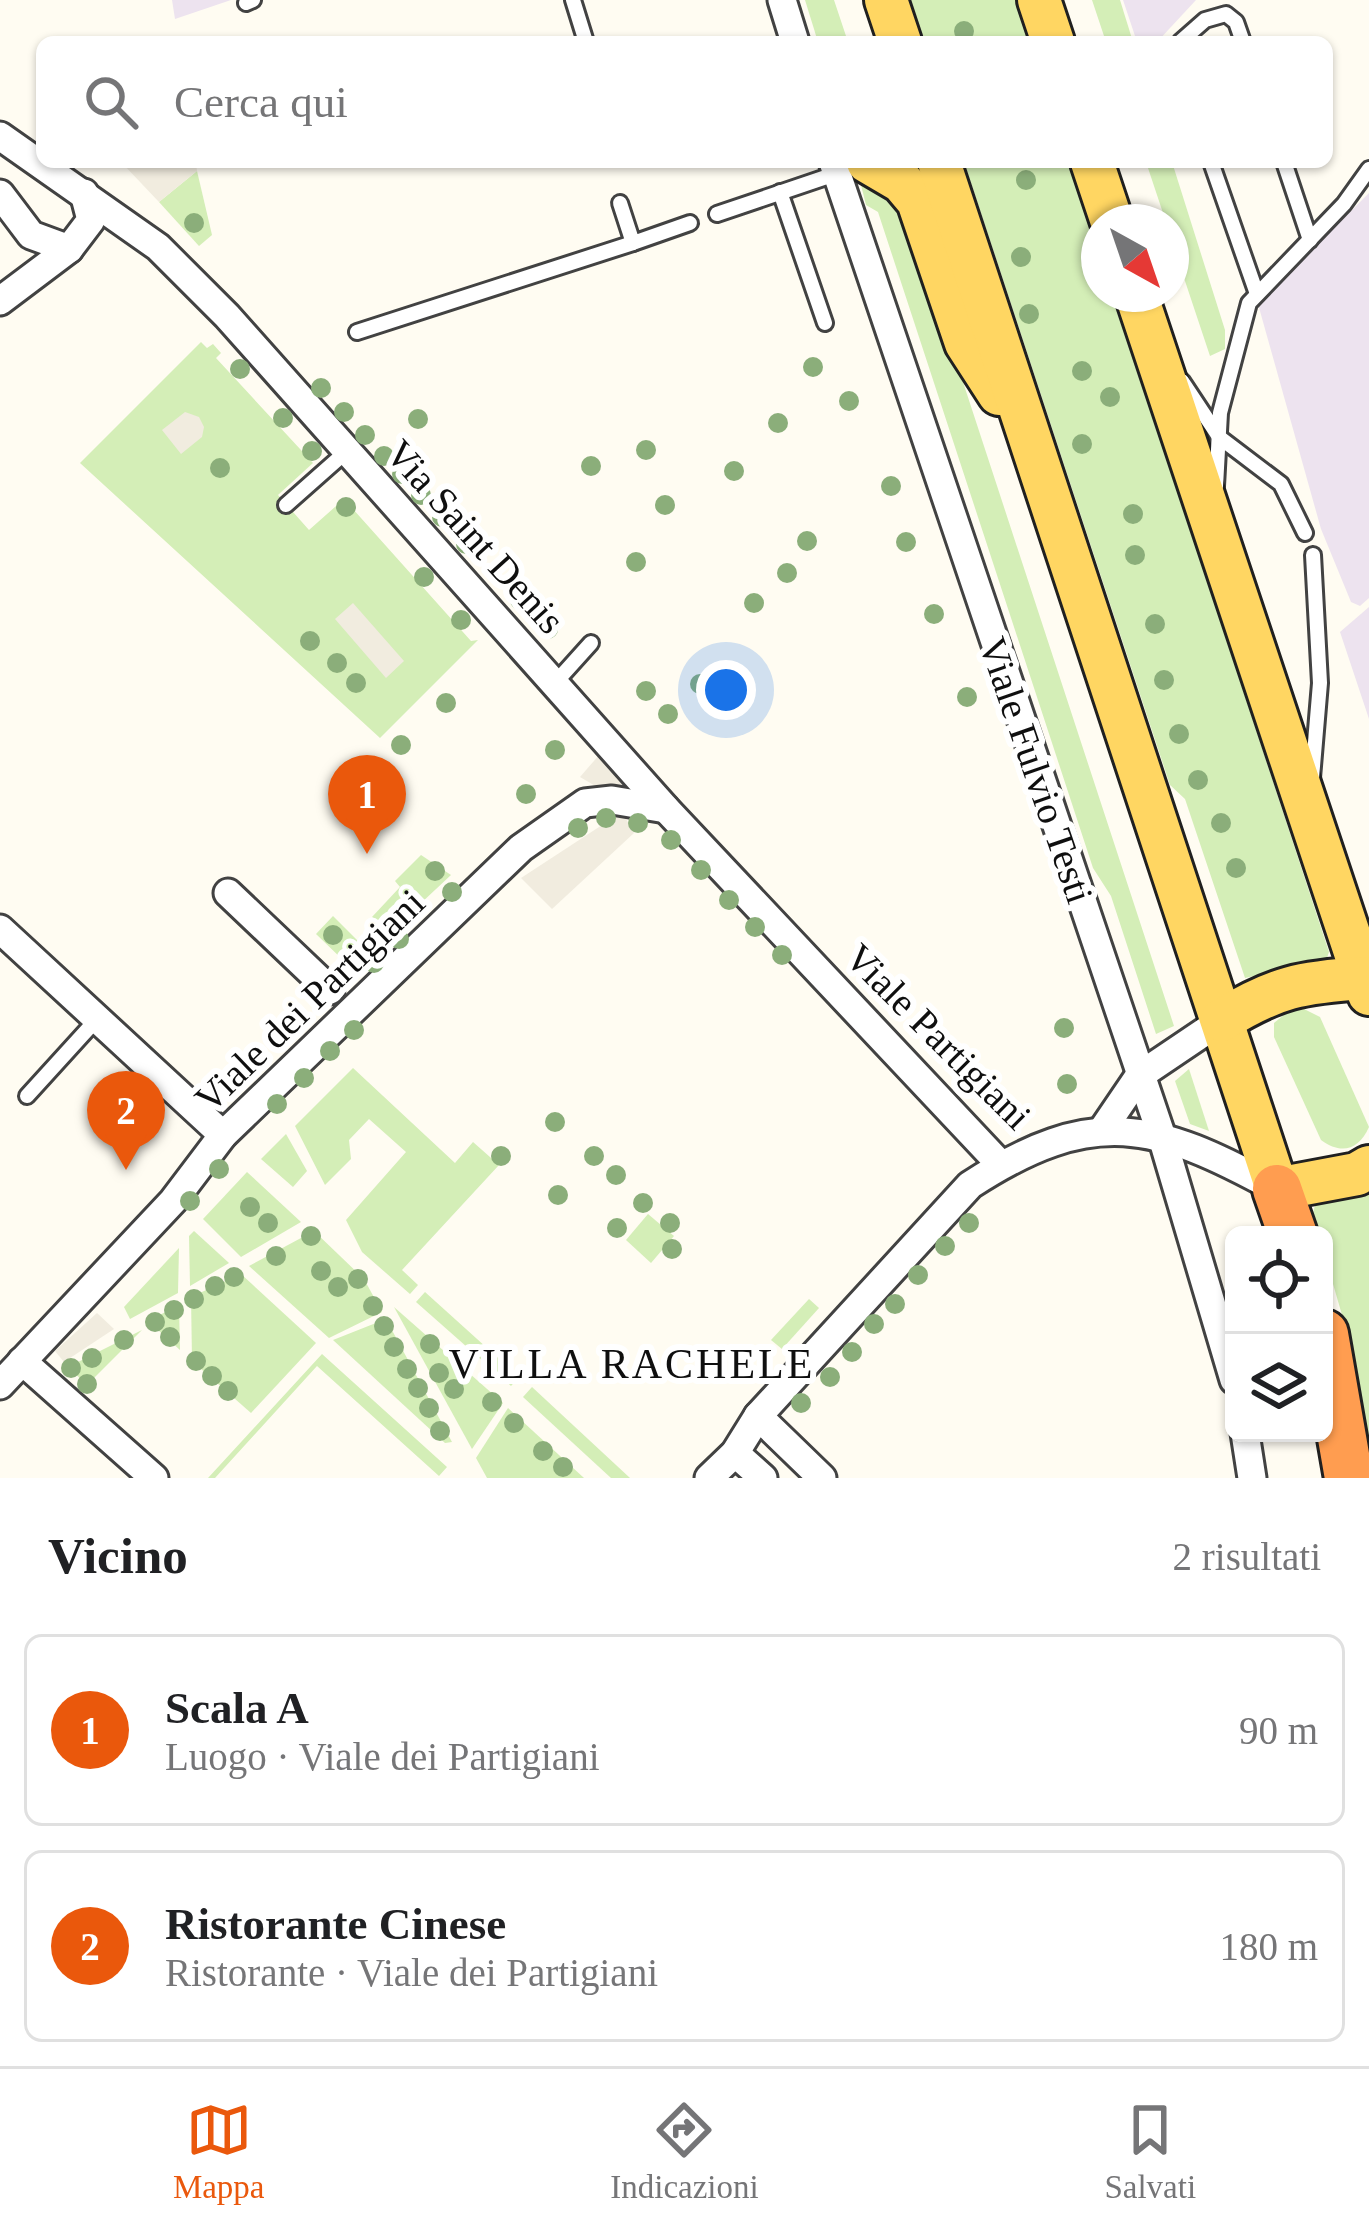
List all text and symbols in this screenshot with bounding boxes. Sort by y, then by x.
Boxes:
search box [36,36,1333,168]
icon: search [78,69,144,135]
text: Cerca qui [174,77,348,127]
north arrow [1081,204,1189,312]
street label: Via Saint Denis [378,431,573,642]
street label: Viale Fulvio Testi [971,632,1102,909]
your location [696,660,756,720]
pin: 1 [328,755,406,854]
street label: Viale dei Partigiani [186,880,433,1121]
street label: Viale Partigiani [837,935,1040,1138]
pin: 2 [87,1071,165,1170]
map controls [1225,1226,1333,1442]
button: locate [1225,1226,1333,1334]
button: layers [1225,1334,1333,1442]
district label: VILLA RACHELE [449,1341,815,1387]
text: Vicino [48,1528,188,1584]
text: 2 risultati [1173,1535,1321,1578]
text: Scala A [165,1683,309,1733]
text: 1 [80,1709,100,1752]
text: 90 m [1239,1709,1318,1752]
text: Luogo · Viale dei Partigiani [165,1735,600,1778]
text: Ristorante Cinese [165,1899,506,1949]
text: 2 [80,1925,100,1968]
text: 180 m [1219,1925,1318,1968]
text: Ristorante · Viale dei Partigiani [165,1951,658,1994]
tab: Mappa [173,2097,265,2206]
tab: Indicazioni [610,2097,759,2206]
tab: Salvati [1104,2097,1196,2206]

